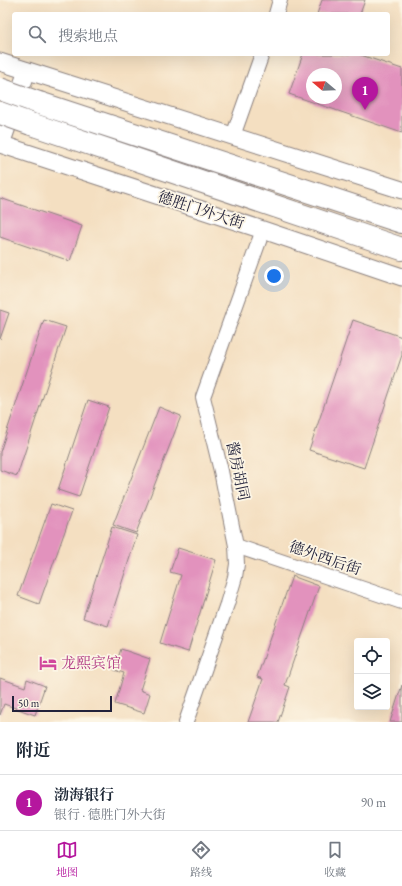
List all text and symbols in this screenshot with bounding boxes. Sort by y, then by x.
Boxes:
search box [12,12,390,56]
icon: search [26,23,48,45]
text: 搜索地点 [58,26,118,45]
north arrow [306,68,342,104]
pin: 1 [352,77,378,110]
street label: 德胜门外大街 [155,187,247,232]
your location [264,266,284,286]
street label: 酱房胡同 [223,440,254,502]
street label: 德外西后街 [287,536,364,579]
map controls [354,638,390,710]
button: locate [354,638,390,674]
hotel icon: 龙熙宾馆 [38,653,58,673]
place label: 龙熙宾馆 [61,653,121,672]
button: layers [354,674,390,710]
scale bar [12,694,112,713]
text: 50 m [18,696,39,710]
text: 附近 [16,739,50,761]
text: 渤海银行 [54,785,114,804]
text: 1 [26,794,32,811]
text: 90 m [361,794,386,811]
text: 银行 · 德胜门外大街 [54,806,166,823]
tab: 地图 [56,839,78,879]
tab: 路线 [190,839,212,879]
tab: 收藏 [324,839,346,879]

